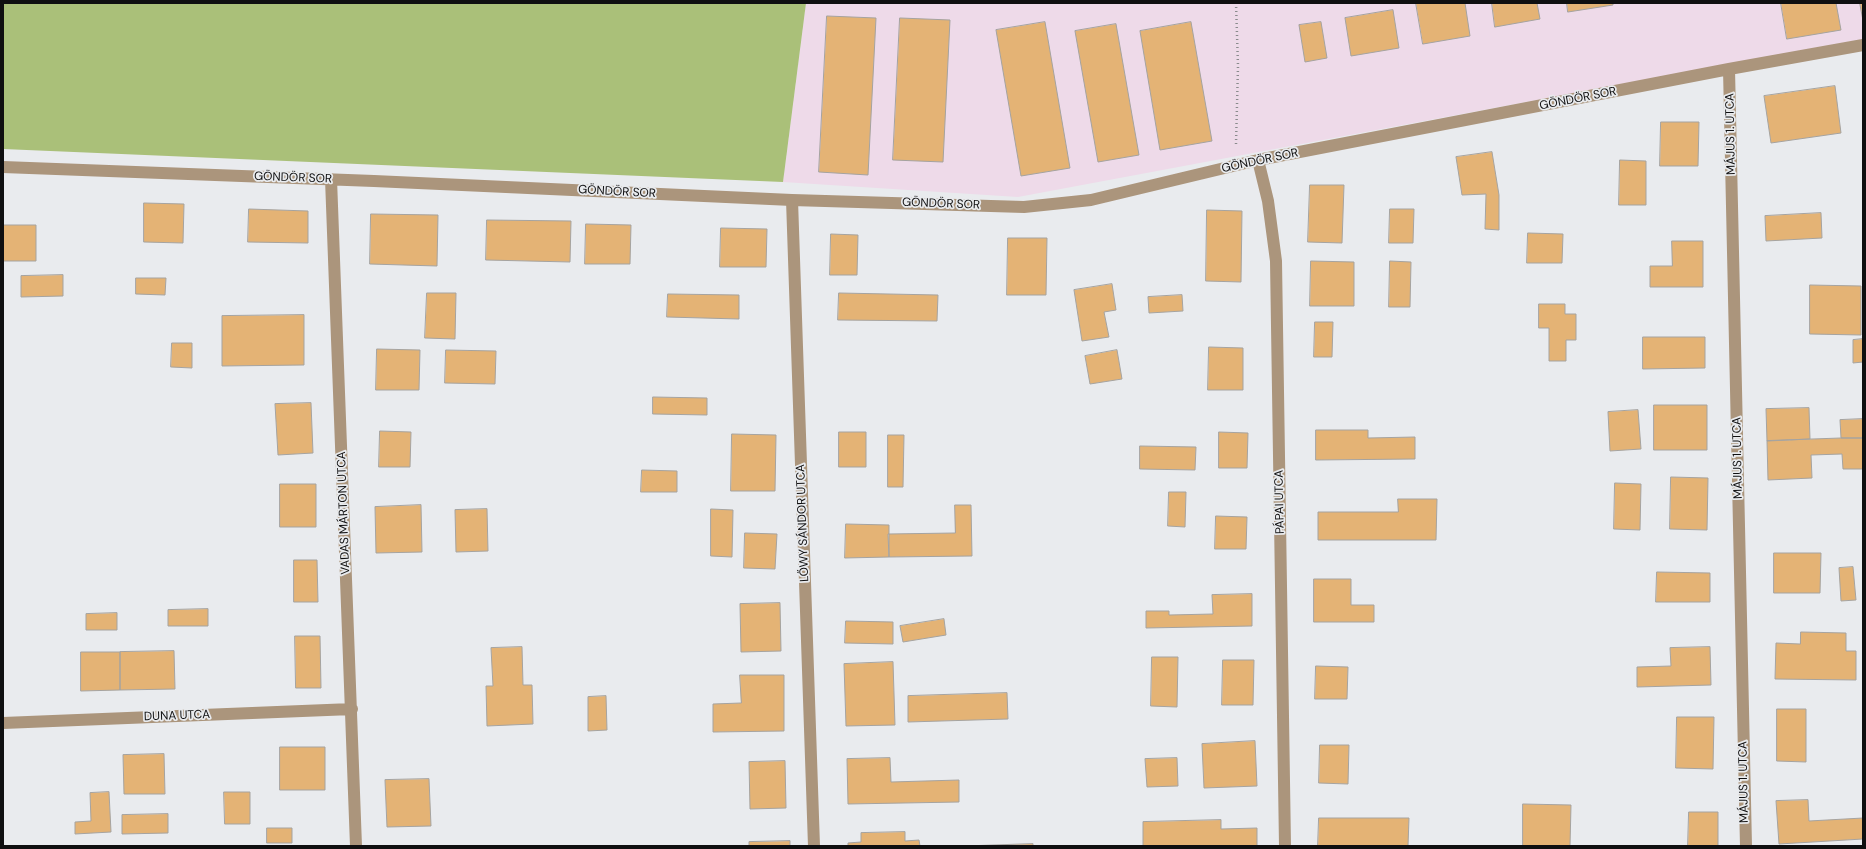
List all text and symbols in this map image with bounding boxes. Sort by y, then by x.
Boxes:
street label: GÖNDÖR SOR [1538,84,1618,114]
street label: MÁJUS 1. UTCA [1723,93,1739,175]
street label: GÖNDÖR SOR [1220,146,1300,176]
street label: GÖNDÖR SOR [254,169,332,187]
street label: GÖNDÖR SOR [578,183,656,201]
street label: GÖNDÖR SOR [902,195,980,213]
street label: MÁJUS 1. UTCA [1730,417,1746,499]
street label: VADAS MÁRTON UTCA [335,451,353,575]
street label: LŐWY SÁNDOR UTCA [794,464,812,582]
street label: PÁPAI UTCA [1272,470,1288,534]
street label: DUNA UTCA [144,708,210,724]
street label: MÁJUS 1. UTCA [1736,741,1752,823]

